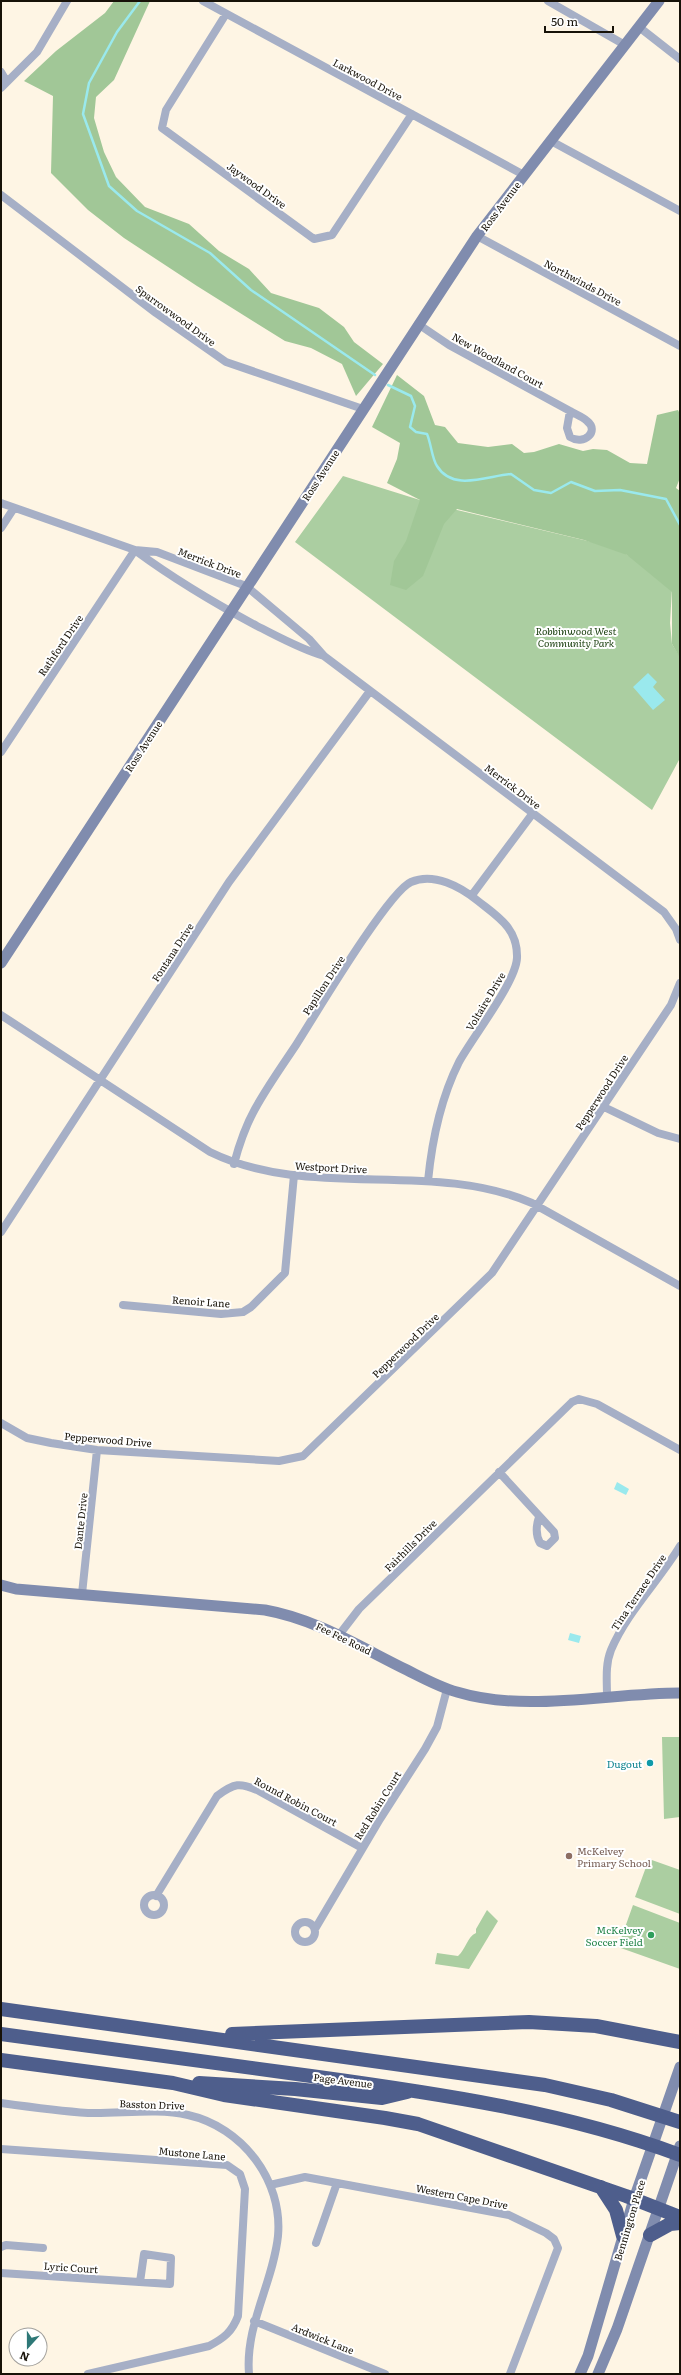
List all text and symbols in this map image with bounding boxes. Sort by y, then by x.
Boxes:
scale bar [545,8,613,34]
text: 50 m [551,12,578,30]
street label: Larkwood Drive [331,54,405,104]
street label: Jaywood Drive [224,158,290,212]
street label: Ross Avenue [476,178,524,234]
street label: Northwinds Drive [541,255,625,309]
street label: Sparrowwood Drive [133,281,219,349]
street label: New Woodland Court [449,329,547,391]
street label: Ross Avenue [298,446,342,504]
street label: Merrick Drive [176,543,244,581]
street label: Rathford Drive [34,611,86,679]
park label: Robbinwood West Community Park [535,623,617,650]
street label: Ross Avenue [121,717,165,775]
street label: Merrick Drive [482,760,544,812]
street label: Fontana Drive [147,920,197,984]
street label: Papillon Drive [298,952,348,1018]
street label: Voltaire Drive [462,969,508,1033]
street label: Pepperwood Drive [571,1051,631,1133]
street label: Westport Drive [295,1158,367,1176]
street label: Renoir Lane [172,1291,230,1311]
street label: Pepperwood Drive [368,1309,442,1381]
street label: Pepperwood Drive [64,1428,152,1450]
street label: Dante Drive [70,1492,90,1550]
street label: Fairhills Drive [380,1515,440,1575]
street label: Tina Terrace Drive [607,1551,669,1633]
street label: Fee Fee Road [314,1618,374,1658]
place label: Dugout [607,1756,642,1771]
marker: Dugout [645,1758,655,1768]
street label: Red Robin Court [350,1768,404,1842]
street label: Round Robin Court [252,1773,340,1829]
place label: McKelvey Primary School [577,1843,652,1870]
marker: McKelvey Primary School [564,1851,574,1861]
place label: McKelvey Soccer Field [586,1922,643,1949]
marker: McKelvey Soccer Field [646,1930,656,1940]
street label: Page Avenue [313,2069,373,2091]
street label: Basston Drive [119,2095,185,2113]
street label: Mustone Lane [158,2143,226,2163]
street label: Bennington Place [610,2178,648,2262]
street label: Western Cape Drive [415,2180,509,2212]
street label: Lyric Court [43,2258,99,2276]
street label: Ardwick Lane [290,2319,356,2357]
north arrow [8,2327,48,2367]
text: N [17,2348,31,2366]

